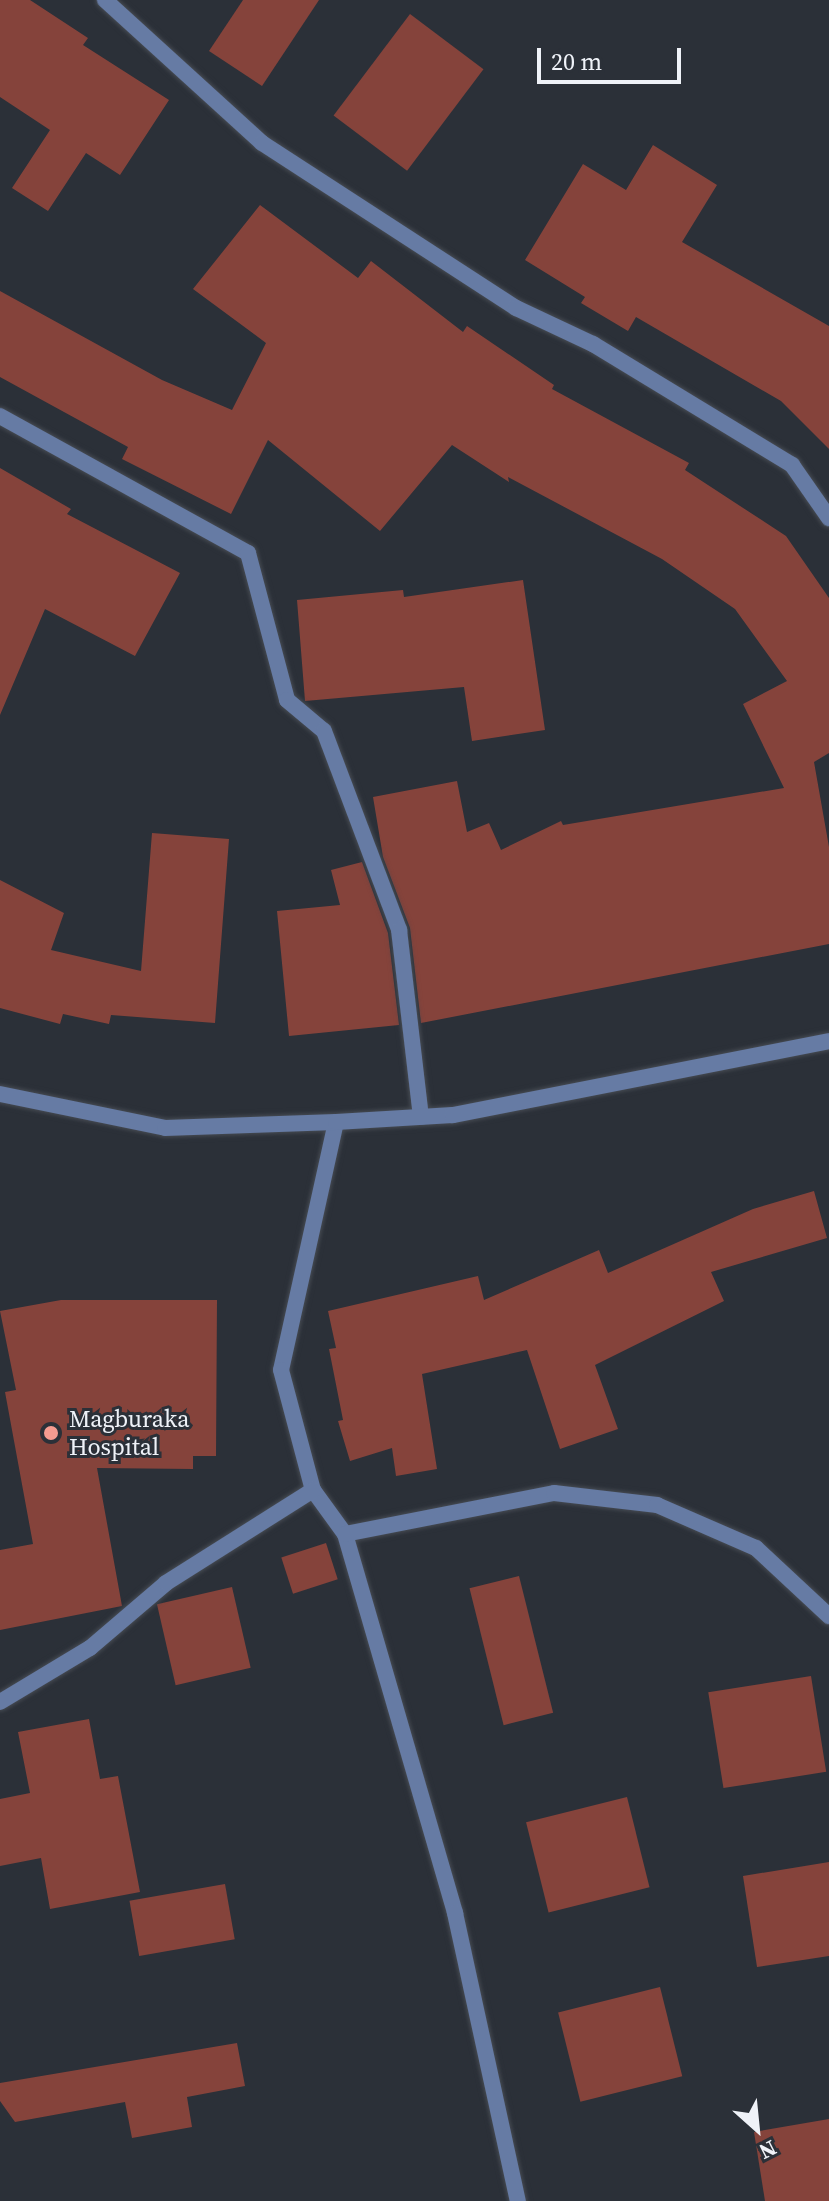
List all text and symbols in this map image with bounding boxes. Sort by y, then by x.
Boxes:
scale bar [541,32,685,82]
text: 20 m [551,45,602,78]
place label: Magburaka Hospital [69,1405,189,1461]
marker: Magburaka Hospital [40,1422,62,1444]
north arrow [717,2089,797,2169]
text: N [754,2133,782,2167]

